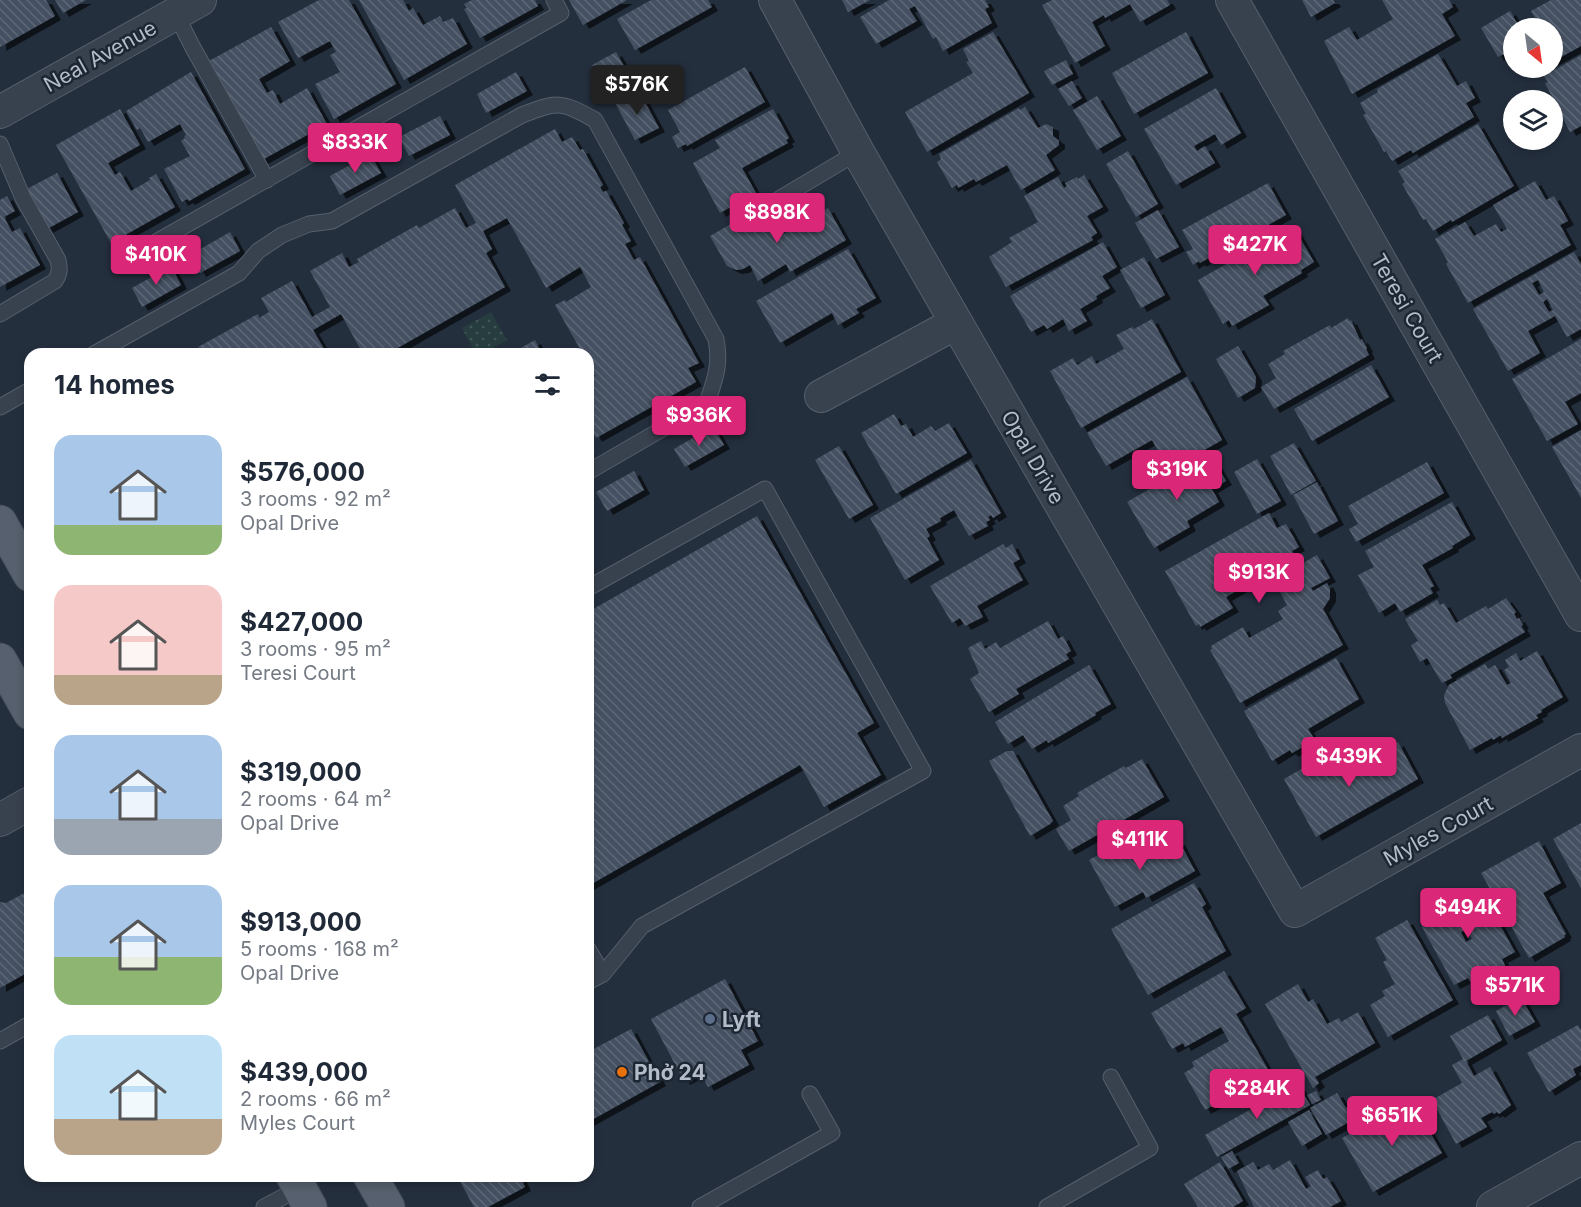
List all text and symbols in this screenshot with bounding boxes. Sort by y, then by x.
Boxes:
street label: Neal Avenue [39,15,161,97]
north arrow [1503,18,1563,78]
map controls [1503,18,1563,150]
pin: $576K [595,65,679,116]
text: $576K [605,72,669,96]
button: layers [1503,90,1563,150]
pin: $833K [313,123,397,174]
text: $833K [322,130,388,154]
pin: $898K [735,193,819,244]
text: $898K [744,200,810,224]
pin: $427K [1213,225,1297,276]
text: $427K [1222,232,1288,256]
pin: $410K [114,235,198,286]
text: $410K [125,242,187,266]
street label: Teresi Court [1366,249,1448,367]
icon: filters [531,368,564,401]
text: 14 homes [54,369,175,400]
pin: $936K [657,396,741,447]
text: $936K [666,403,732,427]
street label: Opal Drive [996,406,1070,508]
pin: $319K [1135,450,1219,501]
text: $576,000 [240,456,365,487]
text: $319K [1146,457,1208,481]
icon: home [102,459,174,531]
text: 3 rooms · 92 m² [240,487,391,511]
text: Opal Drive [240,511,339,535]
pin: $913K [1217,553,1301,604]
text: $913K [1228,560,1290,584]
text: $427,000 [240,606,363,637]
icon: home [102,609,174,681]
text: 3 rooms · 95 m² [240,637,391,661]
text: Teresi Court [240,661,356,685]
pin: $439K [1307,737,1391,788]
text: $439K [1316,744,1382,768]
text: $319,000 [240,756,362,787]
icon: home [102,759,174,831]
text: 2 rooms · 64 m² [240,787,391,811]
street label: Myles Court [1379,791,1497,871]
text: Opal Drive [240,811,339,835]
pin: $411K [1098,820,1182,871]
text: $411K [1111,827,1169,851]
pin: $494K [1426,888,1510,939]
text: $494K [1434,895,1502,919]
text: $913,000 [240,906,362,937]
icon: home [102,909,174,981]
text: 5 rooms · 168 m² [240,937,399,961]
text: Opal Drive [240,961,339,985]
pin: $571K [1473,966,1557,1017]
text: $571K [1485,973,1545,997]
place label: Lyft [722,1007,761,1032]
marker: Lyft [703,1012,717,1026]
text: $439,000 [240,1056,368,1087]
icon: home [102,1059,174,1131]
place label: Phở 24 [634,1060,706,1085]
marker: Phở 24 [615,1065,629,1079]
pin: $284K [1215,1069,1299,1120]
text: $284K [1224,1076,1290,1100]
text: 2 rooms · 66 m² [240,1087,391,1111]
pin: $651K [1350,1096,1434,1147]
text: $651K [1361,1103,1423,1127]
text: Myles Court [240,1111,355,1135]

